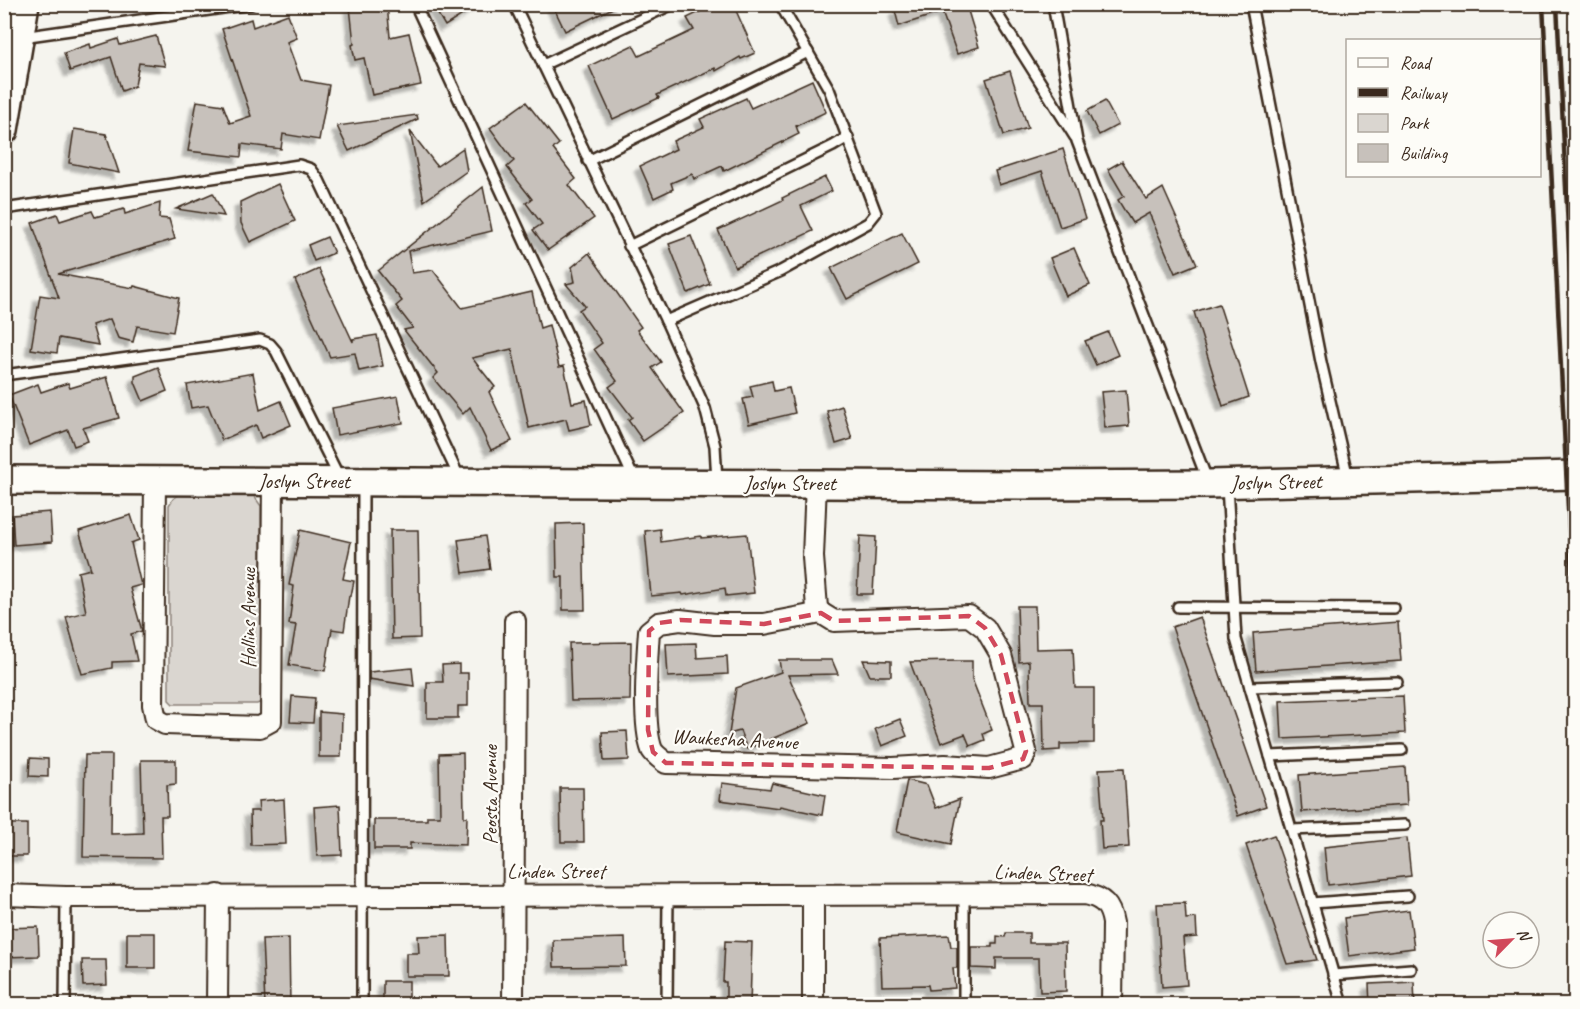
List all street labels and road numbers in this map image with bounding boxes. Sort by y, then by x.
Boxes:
street label: Joslyn Street [257,468,352,494]
street label: Joslyn Street [1229,468,1324,496]
street label: Joslyn Street [743,470,838,496]
street label: Hollins Avenue [235,567,261,668]
street label: Waukesha Avenue [672,723,801,755]
street label: Peosta Avenue [477,744,503,845]
street label: Linden Street [507,858,608,884]
street label: Linden Street [994,858,1095,888]

